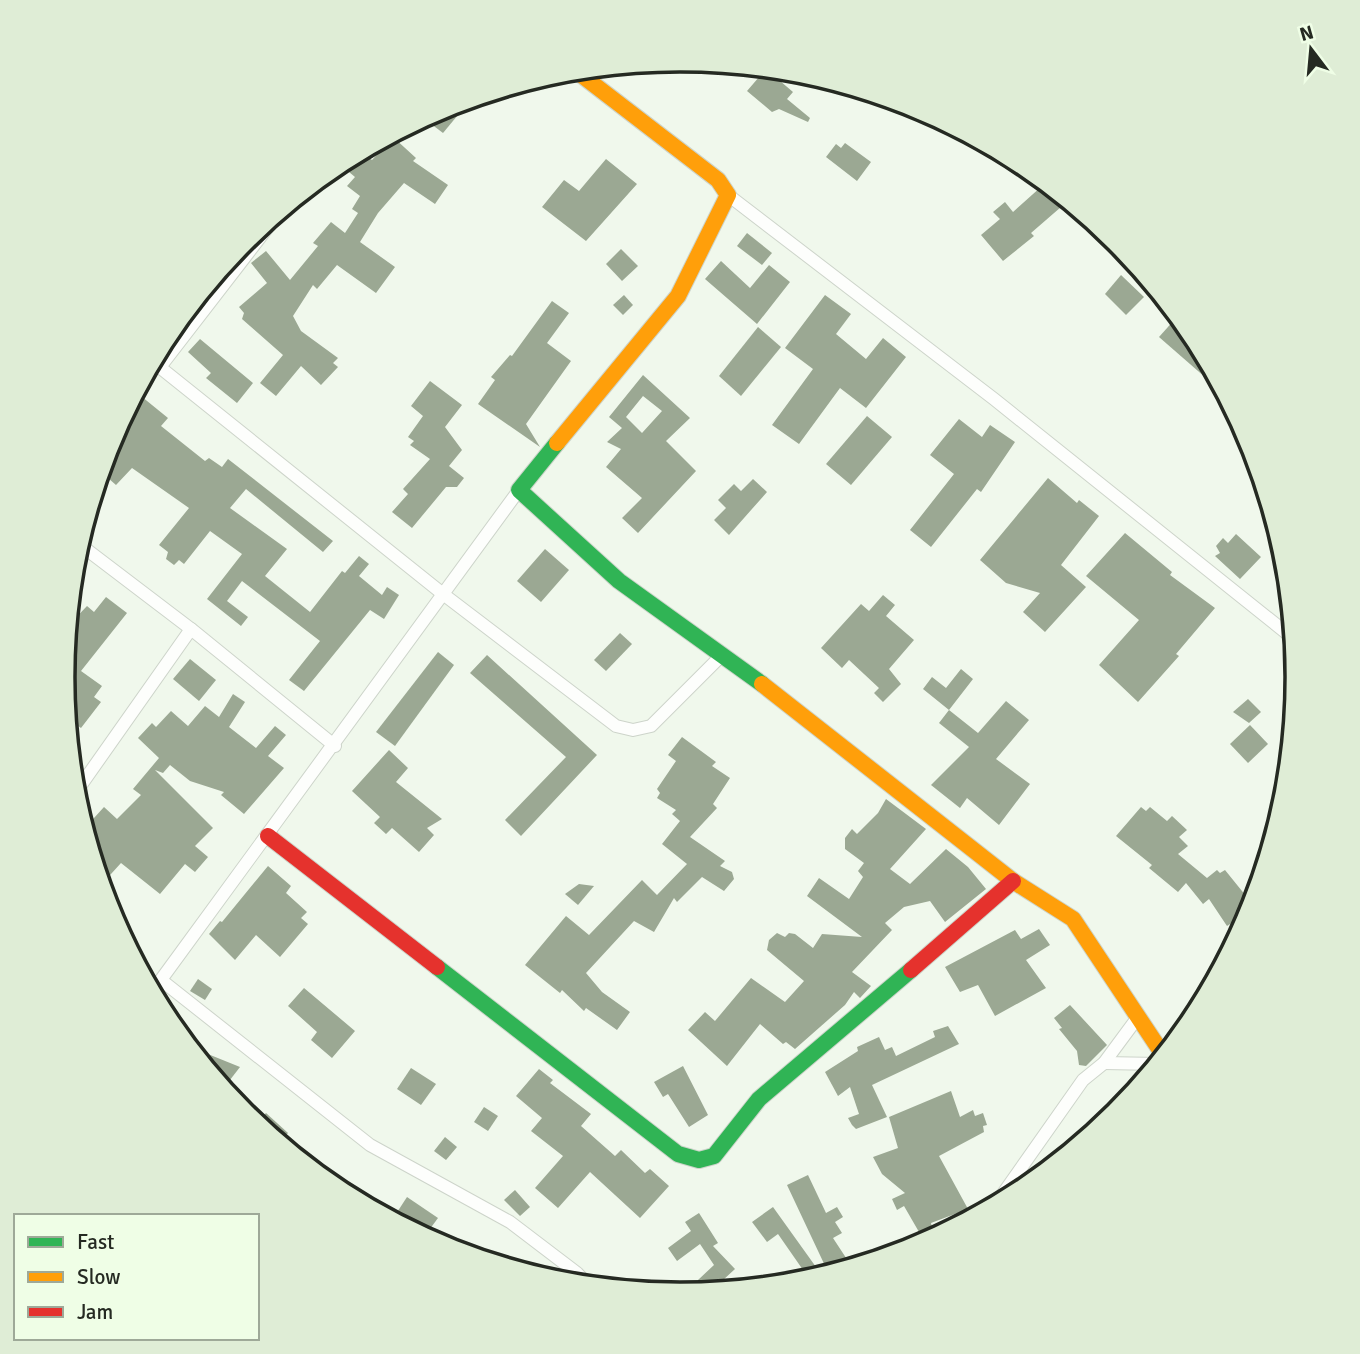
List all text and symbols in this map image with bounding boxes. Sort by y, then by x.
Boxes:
north arrow [1276,14,1346,84]
text: N [1297,20,1316,47]
legend [14,1214,259,1340]
text: Fast [77,1229,114,1255]
text: Slow [77,1264,121,1290]
text: Jam [77,1299,113,1325]

